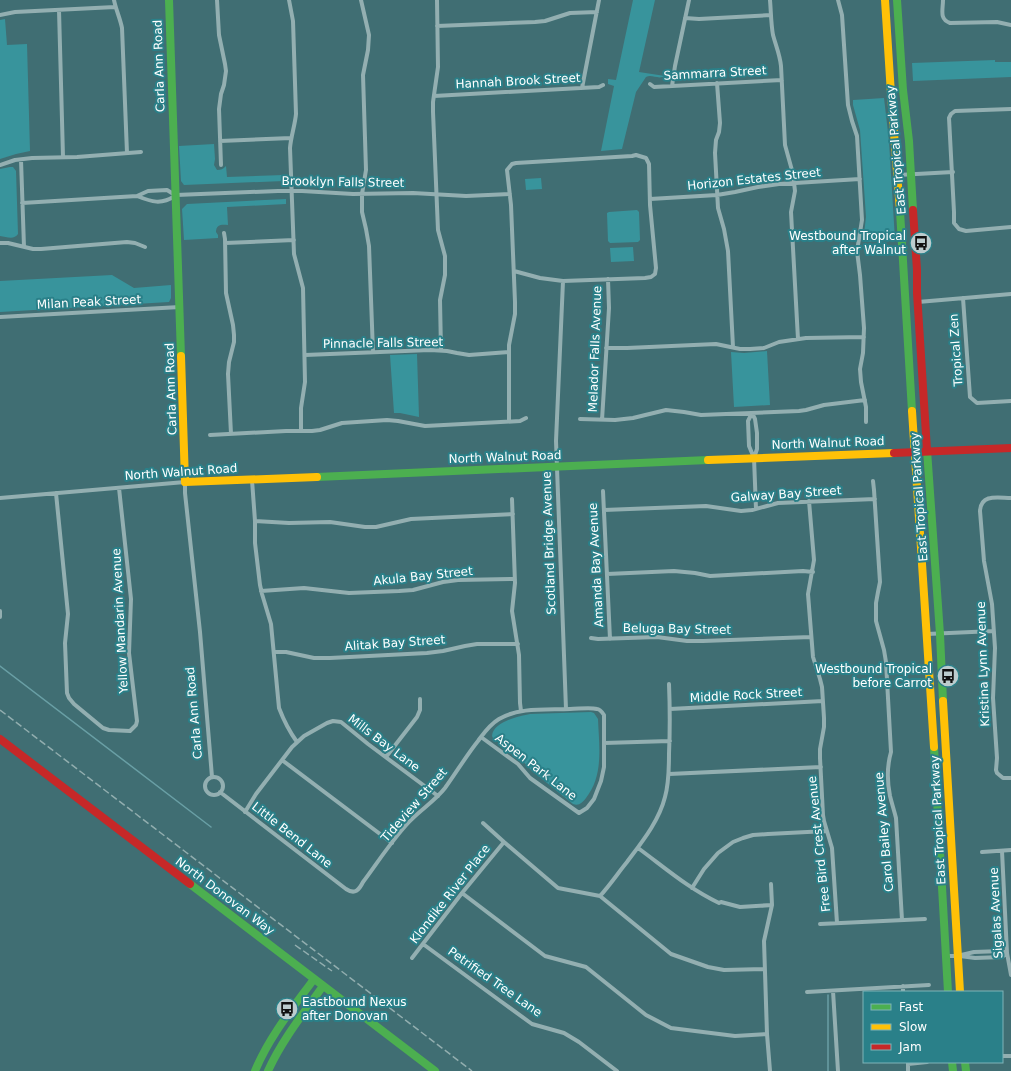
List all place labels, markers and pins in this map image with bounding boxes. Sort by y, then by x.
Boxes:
place label: Westbound Tropical after Walnut [789,229,906,257]
bus stop icon: Westbound Tropical after Walnut [908,230,934,256]
place label: Westbound Tropical before Carrot [815,662,932,690]
bus stop icon: Westbound Tropical before Carrot [935,663,961,689]
place label: Eastbound Nexus after Donovan [302,995,407,1023]
bus stop icon: Eastbound Nexus after Donovan [274,996,300,1022]

